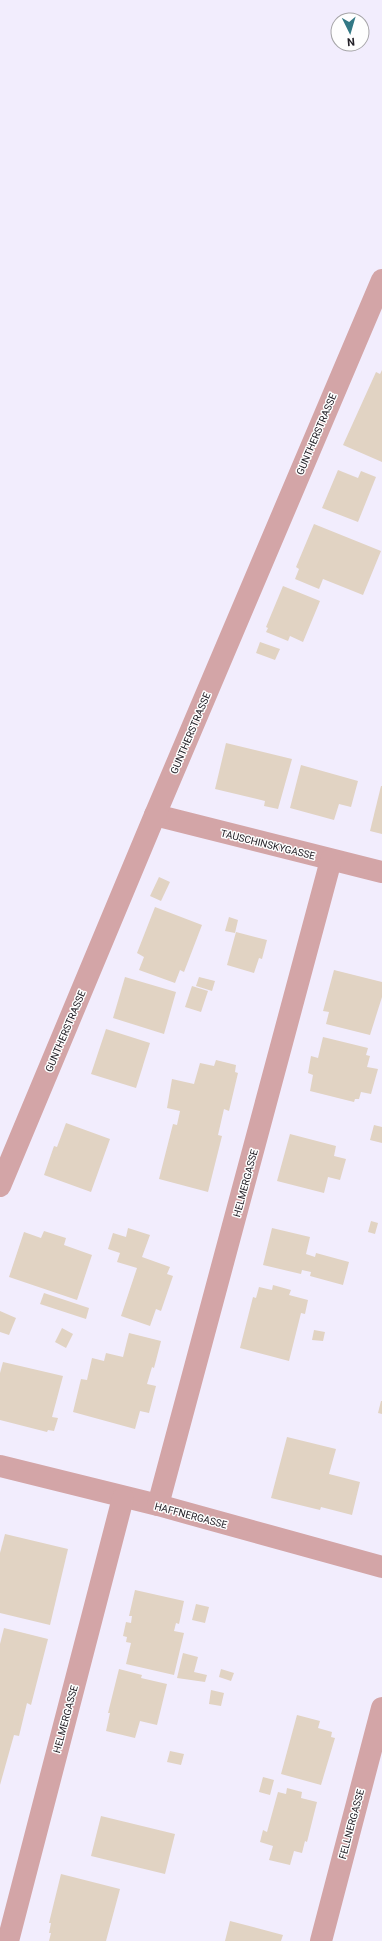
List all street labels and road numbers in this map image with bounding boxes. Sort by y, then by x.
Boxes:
street label: GUNTHERSTRASSE [294,392,339,477]
street label: GUNTHERSTRASSE [168,691,213,776]
street label: TAUSCHINSKYGASSE [220,827,317,862]
street label: GUNTHERSTRASSE [43,989,88,1074]
street label: HELMERGASSE [231,1148,260,1218]
street label: HAFFNERGASSE [153,1501,229,1531]
street label: HELMERGASSE [51,1684,80,1754]
street label: FELLNERGASSE [337,1788,366,1860]

